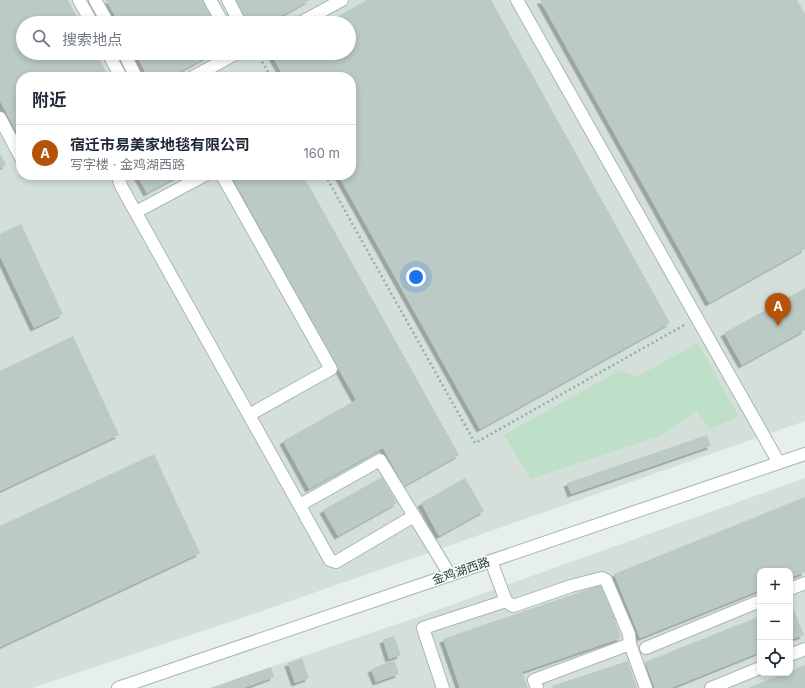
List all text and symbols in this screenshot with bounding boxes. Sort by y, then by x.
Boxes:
search box [16,16,356,60]
icon: search [30,27,52,49]
text: 搜索地点 [62,30,122,49]
text: 附近 [32,90,66,110]
text: 宿迁市易美家地毯有限公司 [70,135,250,154]
text: A [40,145,50,161]
text: 160 m [303,145,340,161]
text: 写字楼 · 金鸡湖西路 [70,156,185,172]
your location [406,267,426,287]
pin: A [765,293,791,326]
street label: 金鸡湖西路 [430,554,492,587]
map controls [757,568,793,676]
button: + [757,568,793,604]
button: − [757,604,793,640]
button: locate [757,640,793,676]

